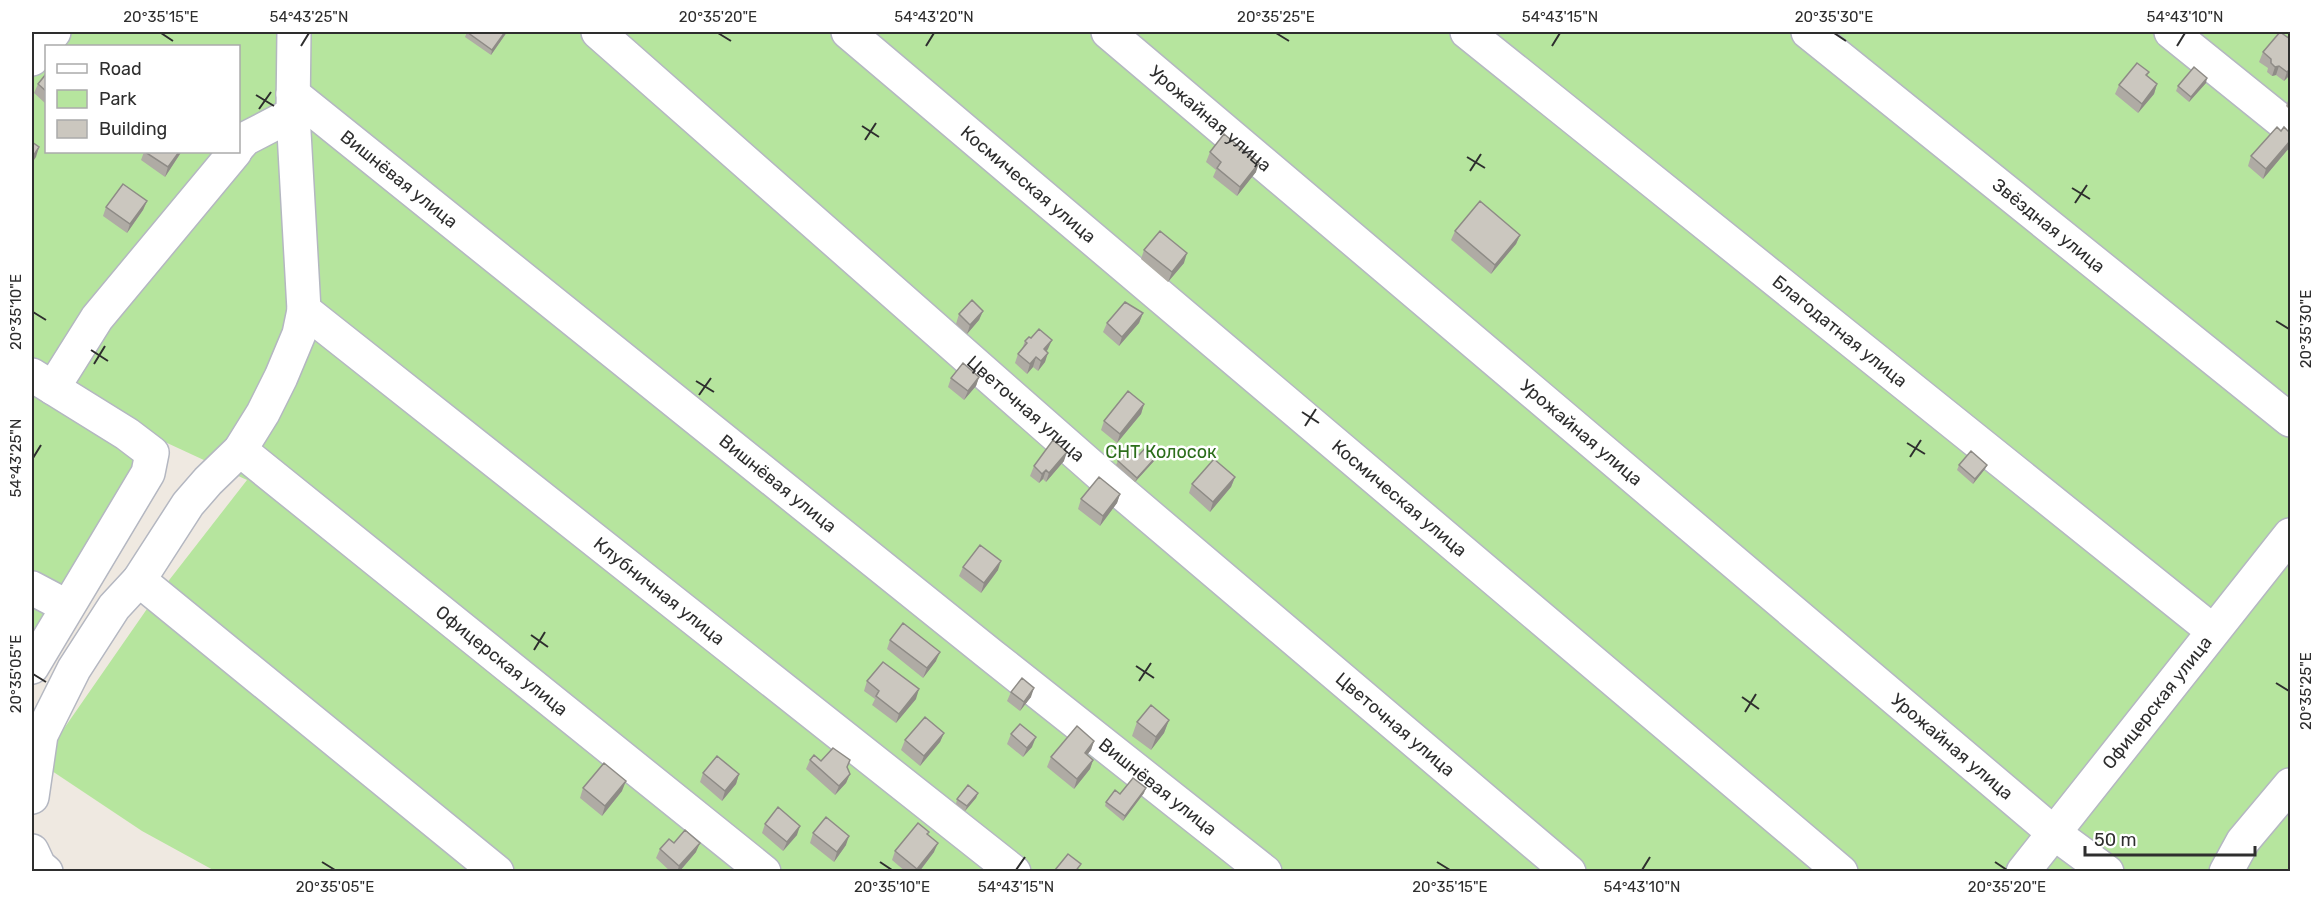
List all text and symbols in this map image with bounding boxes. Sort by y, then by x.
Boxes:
text: 20°35'15"E [123,8,199,26]
text: 54°43'25"N [270,8,348,26]
text: 20°35'20"E [679,8,757,26]
text: 54°43'20"N [894,8,974,26]
text: 20°35'25"E [1237,8,1315,26]
text: 54°43'15"N [1522,8,1598,26]
text: 20°35'30"E [1795,8,1873,26]
text: 54°43'10"N [2147,8,2223,26]
legend [45,45,240,153]
text: Road [99,58,142,80]
street label: Урожайная улица [1145,61,1276,176]
text: Park [99,88,137,110]
text: Building [99,118,167,140]
street label: Космическая улица [956,121,1100,248]
street label: Вишнёвая улица [336,125,462,233]
street label: Звёздная улица [1988,174,2109,278]
street label: Благодатная улица [1768,271,1912,392]
text: 20°35'10"E [7,274,25,350]
text: 20°35'30"E [2297,290,2315,368]
street label: Цветочная улица [962,351,1089,466]
street label: Урожайная улица [1516,375,1647,491]
text: 54°43'25"N [7,419,25,497]
street label: Вишнёвая улица [715,430,841,537]
street label: Космическая улица [1327,435,1471,562]
park label: СНТ Колосок [1105,441,1217,463]
street label: Клубничная улица [589,533,729,650]
street label: Офицерская улица [431,601,572,721]
street label: Офицерская улица [2098,632,2217,774]
text: 20°35'05"E [7,635,25,713]
text: 20°35'25"E [2297,652,2315,730]
street label: Цветочная улица [1331,668,1459,781]
street label: Урожайная улица [1886,689,2018,805]
street label: Вишнёвая улица [1094,734,1221,840]
scale bar [2085,819,2254,857]
text: 50 m [2094,829,2137,851]
text: 20°35'05"E [296,878,374,896]
text: 20°35'10"E [854,878,930,896]
text: 54°43'15"N [978,878,1054,896]
text: 20°35'15"E [1412,878,1488,896]
text: 54°43'10"N [1604,878,1680,896]
text: 20°35'20"E [1968,878,2046,896]

